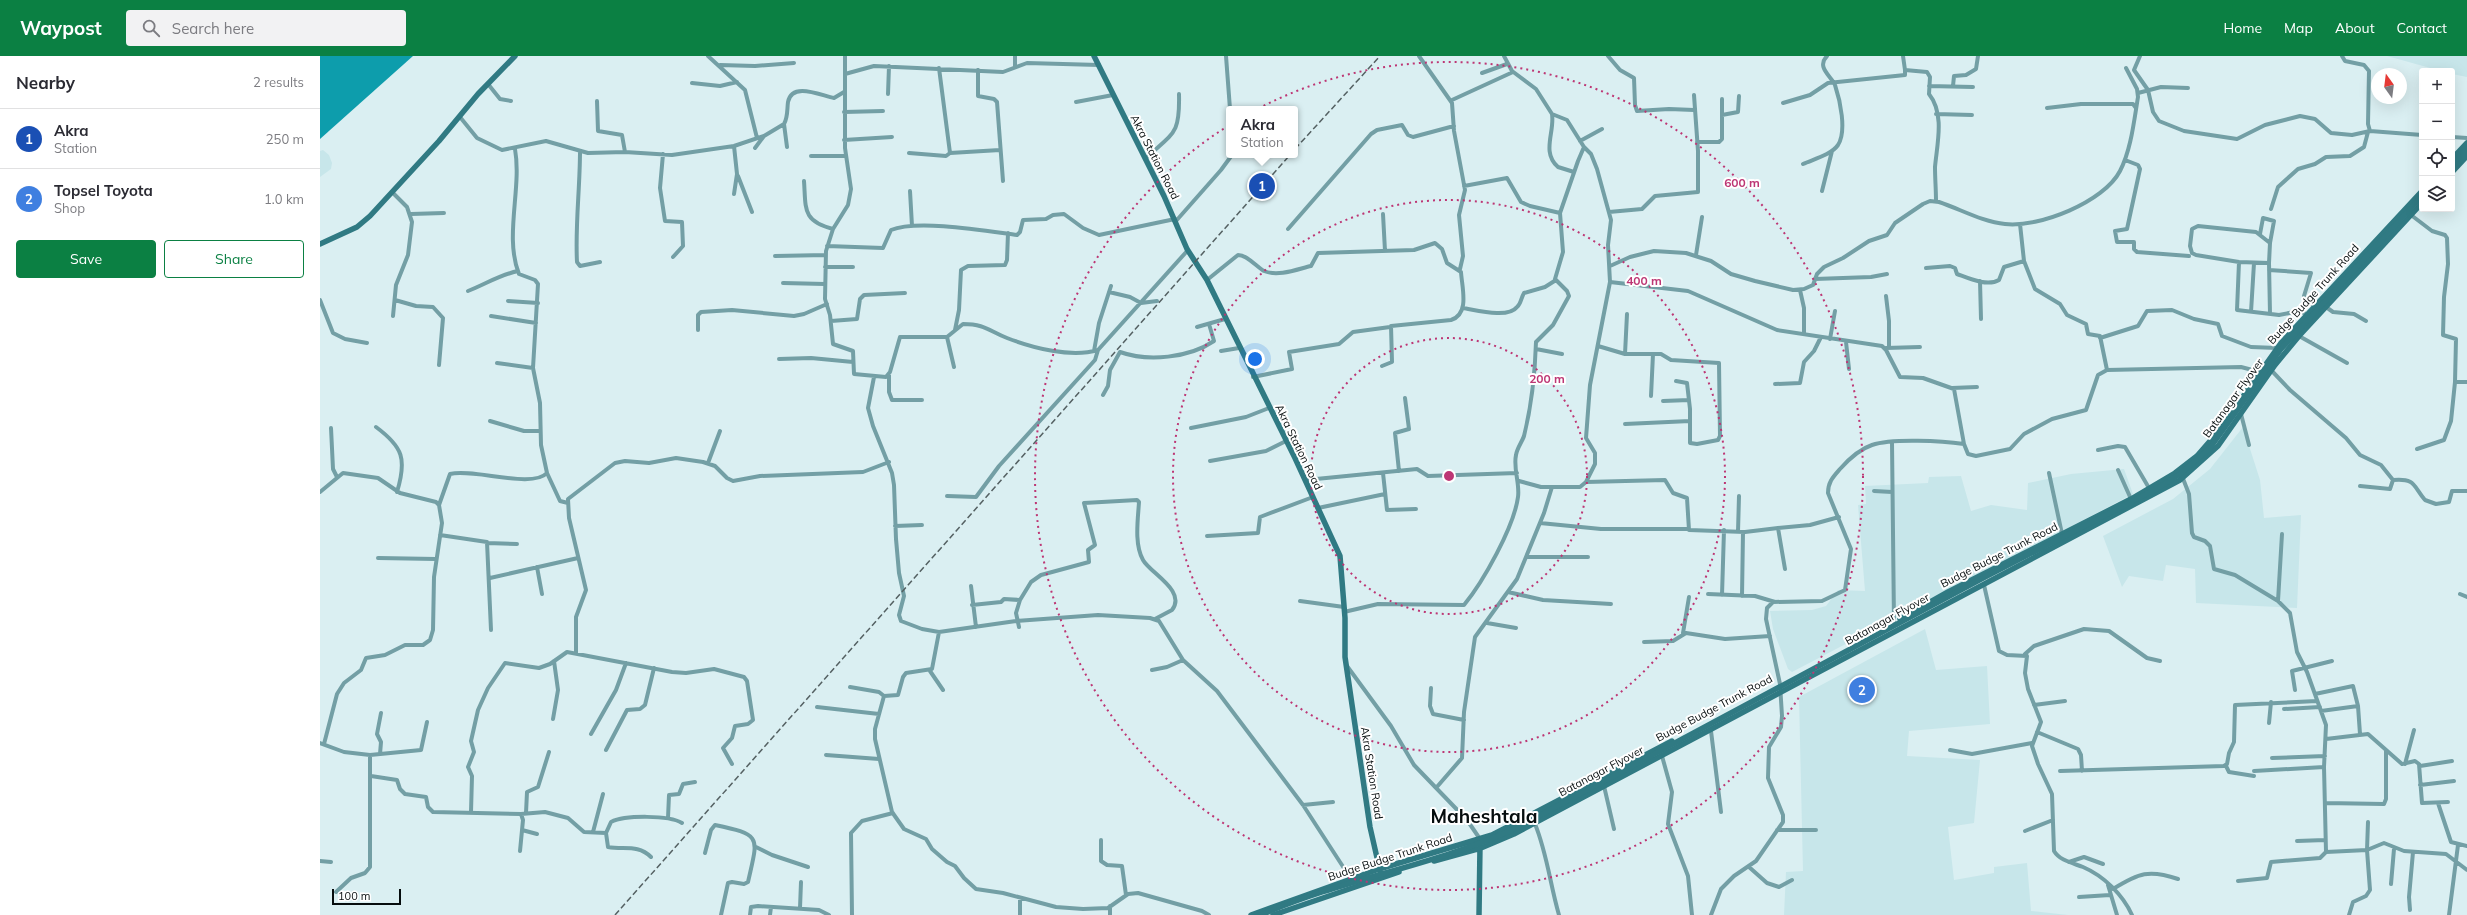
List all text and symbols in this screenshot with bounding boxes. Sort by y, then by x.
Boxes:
search box [126,10,406,46]
text: Waypost [20,16,102,40]
icon: search [140,17,162,39]
text: Search here [172,19,254,38]
text: Home [2223,19,2262,37]
text: Map [2284,19,2313,37]
text: About [2335,19,2375,37]
text: Contact [2397,19,2447,37]
north arrow [2371,68,2407,104]
map controls [2419,68,2455,212]
button: + [2419,68,2455,104]
text: Nearby [16,72,75,93]
text: 2 results [253,74,304,90]
button: − [2419,104,2455,140]
popup [1226,106,1298,158]
street label: Akra Station Road [1128,112,1182,202]
text: Akra [1240,115,1275,134]
text: Akra [54,121,89,140]
text: 1 [25,131,33,147]
text: 250 m [266,131,304,147]
text: Station [1240,134,1284,150]
text: Station [54,140,97,156]
button: locate [2419,140,2455,176]
pin: 1 [1249,171,1275,201]
text: 600 m [1724,175,1760,190]
button: layers [2419,176,2455,212]
text: Topsel Toyota [54,181,153,200]
text: 2 [25,191,33,207]
text: 1.0 km [264,191,304,207]
text: Shop [54,200,85,216]
button: Save [16,240,156,278]
button: Share [164,240,304,278]
street label: Budge Budge Trunk Road [2264,241,2362,347]
text: 400 m [1626,273,1662,288]
your location [1245,349,1265,369]
street label: Batanagar Flyover [2200,356,2266,440]
text: 200 m [1529,371,1565,386]
street label: Akra Station Road [1272,402,1326,492]
centre of rings [1442,469,1456,483]
street label: Budge Budge Trunk Road [1938,519,2060,591]
street label: Batanagar Flyover [1842,590,1932,648]
street label: Budge Budge Trunk Road [1653,671,1775,745]
pin: 2 [1849,675,1875,705]
street label: Akra Station Road [1358,726,1386,820]
street label: Batanagar Flyover [1556,743,1646,799]
district label: Maheshtala [1431,804,1537,828]
street label: Budge Budge Trunk Road [1326,830,1454,884]
scale bar [332,887,401,906]
text: 100 m [338,889,370,903]

